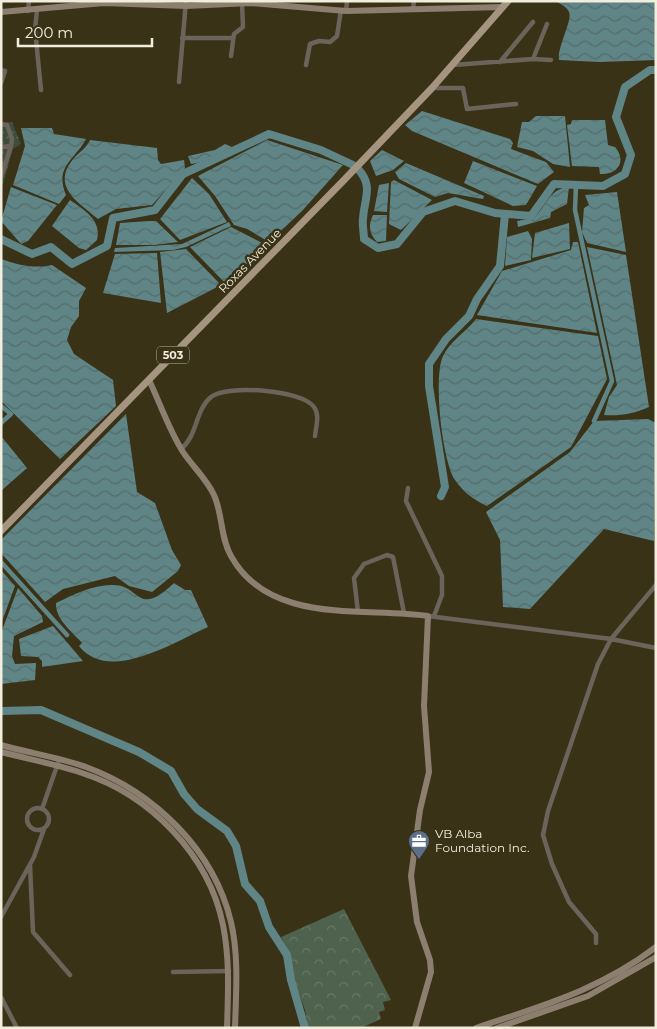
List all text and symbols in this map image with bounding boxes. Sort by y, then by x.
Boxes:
scale bar [18,15,151,47]
text: 200 m [25,23,73,42]
street label: Roxas Avenue [215,225,284,296]
road number: 503 [157,346,189,364]
place label: VB Alba Foundation Inc. [435,826,529,855]
office icon: VB Alba Foundation Inc. [407,829,431,860]

